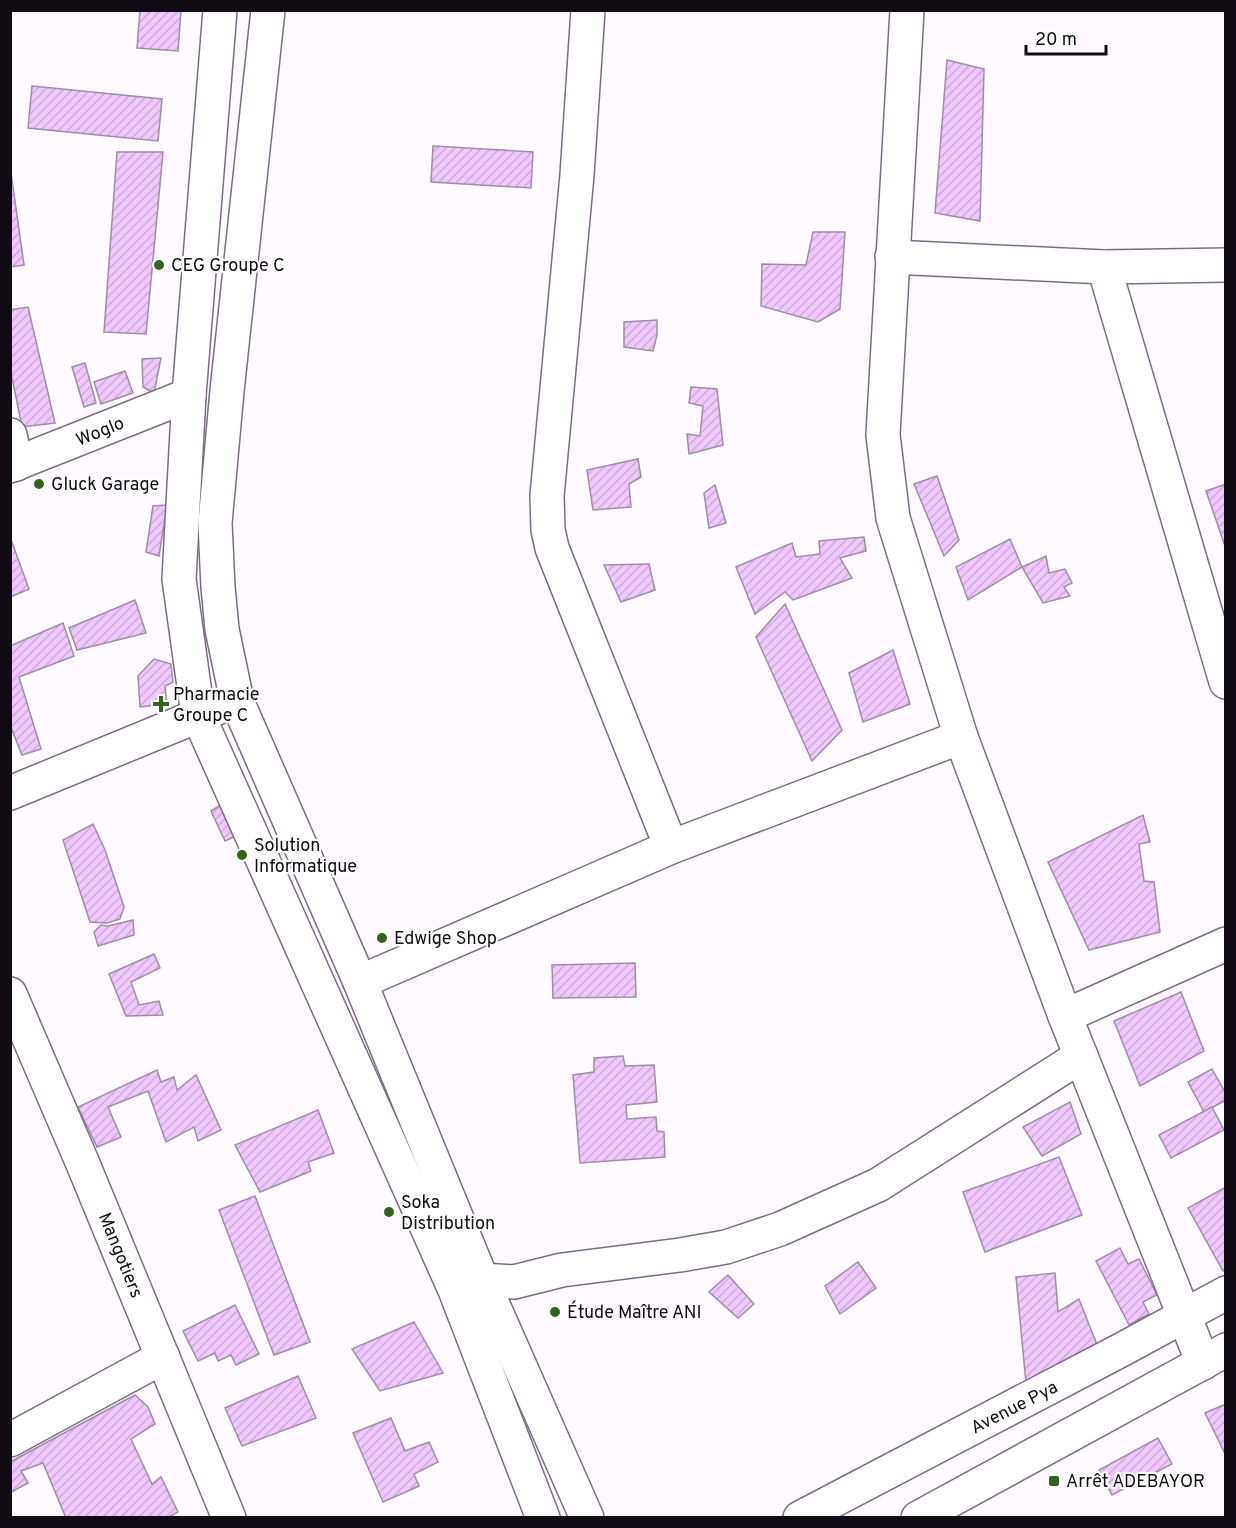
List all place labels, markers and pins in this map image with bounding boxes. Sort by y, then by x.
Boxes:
place label: CEG Groupe C [171,255,285,278]
marker: CEG Groupe C [152,258,166,272]
place label: Gluck Garage [51,474,159,497]
marker: Gluck Garage [32,477,46,491]
place label: Pharmacie Groupe C [173,684,260,728]
marker: Pharmacie Groupe C [154,697,168,711]
place label: Solution Informatique [254,835,357,879]
marker: Solution Informatique [235,848,249,862]
place label: Edwige Shop [394,928,497,951]
marker: Edwige Shop [375,931,389,945]
place label: Soka Distribution [401,1192,495,1236]
marker: Soka Distribution [382,1205,396,1219]
place label: Étude Maître ANI [567,1300,702,1325]
marker: Étude Maître ANI [548,1305,562,1319]
place label: Arrêt ADEBAYOR [1066,1471,1205,1494]
marker: Arrêt ADEBAYOR [1047,1474,1061,1488]

